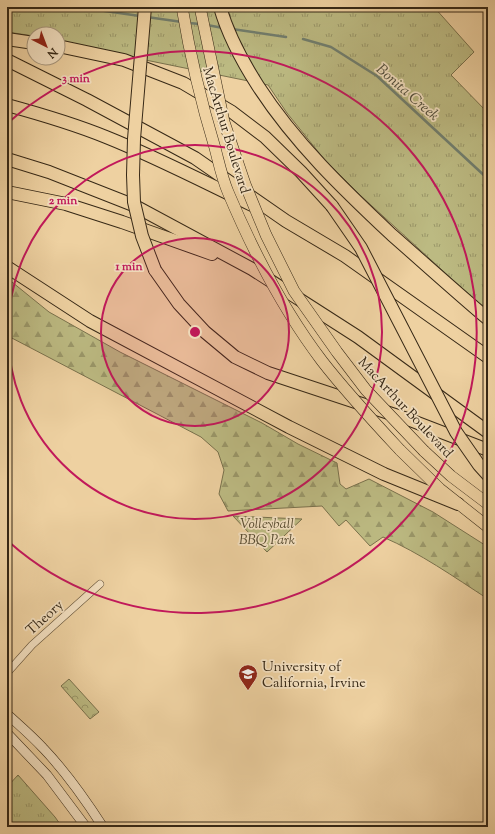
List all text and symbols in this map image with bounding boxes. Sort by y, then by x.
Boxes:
north arrow [26,26,66,66]
text: N [43,43,61,62]
water label: Bonita Creek [371,60,443,127]
street label: MacArthur Boulevard [196,65,254,197]
text: 3 min [62,70,91,88]
text: 2 min [49,192,78,210]
text: 1 min [114,258,143,276]
centre of rings [188,325,202,339]
street label: MacArthur Boulevard [352,353,457,463]
park label: Volleyball BBQ Park [239,515,296,551]
street label: Theory [22,596,69,641]
place label: University of California, Irvine [262,658,366,694]
school or university icon: University of California, Irvine [237,663,259,691]

